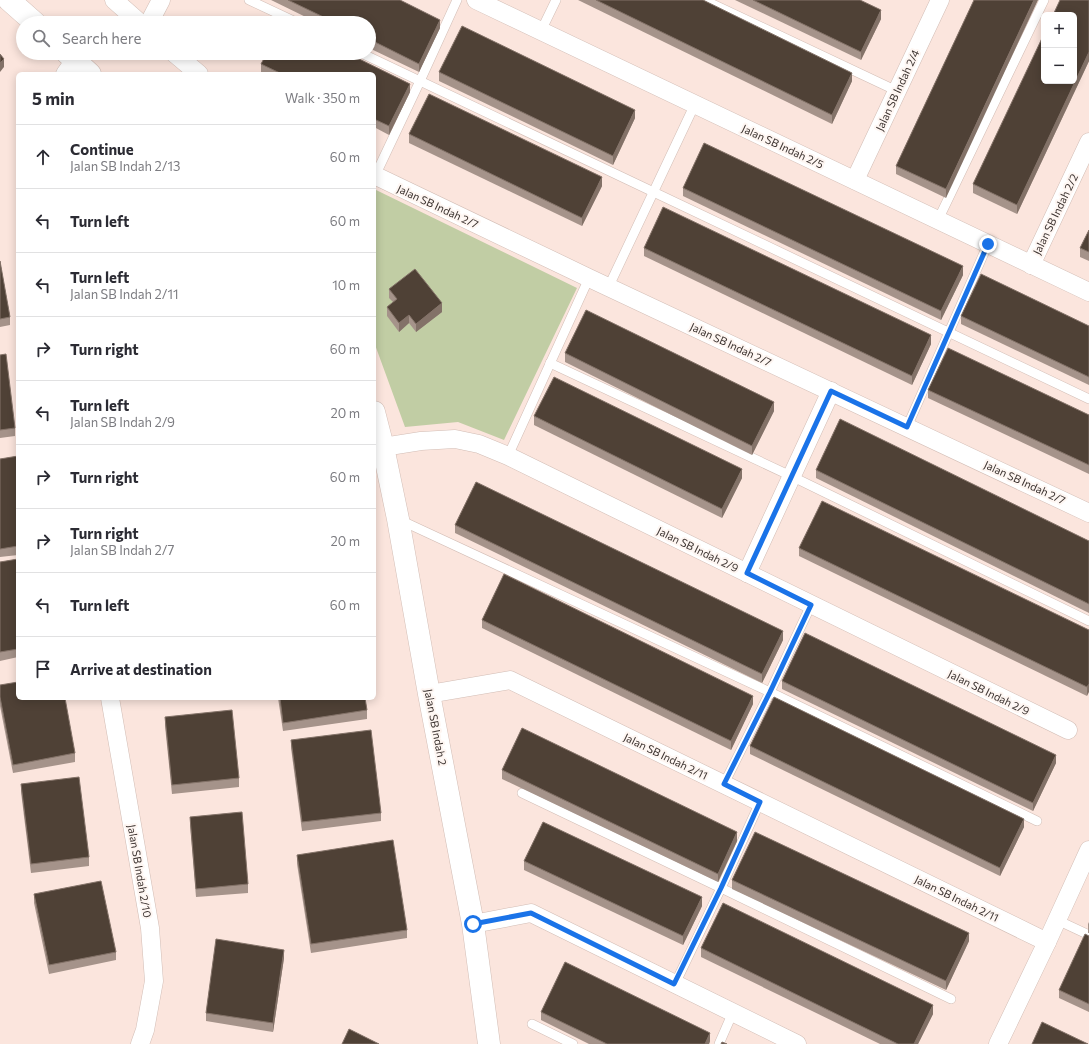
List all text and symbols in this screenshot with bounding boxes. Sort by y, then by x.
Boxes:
map controls [1041,12,1077,84]
button: + [1041,12,1077,48]
search box [16,16,376,60]
icon: search [30,27,52,49]
text: Search here [62,29,141,47]
street label: Jalan SB Indah 2/4 [872,47,923,133]
button: − [1041,48,1077,84]
text: 5 min [32,88,75,109]
text: Walk · 350 m [285,90,360,106]
street label: Jalan SB Indah 2/5 [740,121,826,172]
text: Continue [70,140,134,158]
icon: ahead [32,146,54,168]
text: 60 m [330,149,360,165]
text: Jalan SB Indah 2/13 [70,158,180,174]
street label: Jalan SB Indah 2/2 [1030,171,1081,257]
street label: Jalan SB Indah 2/7 [395,181,481,232]
icon: left [32,210,54,232]
text: Turn left [70,212,129,230]
text: 60 m [330,213,360,229]
route end [979,235,997,253]
text: Turn left [70,268,129,286]
icon: left [32,274,54,296]
text: 10 m [332,277,360,293]
text: Jalan SB Indah 2/11 [70,286,179,302]
street label: Jalan SB Indah 2/7 [688,319,774,370]
icon: right [32,338,54,360]
text: Turn right [70,340,139,358]
text: 60 m [330,341,360,357]
text: Turn left [70,396,129,414]
icon: left [32,402,54,424]
text: 20 m [331,405,360,421]
text: Jalan SB Indah 2/9 [70,414,175,430]
street label: Jalan SB Indah 2/7 [982,457,1068,508]
icon: right [32,466,54,488]
text: Turn right [70,468,139,486]
text: 60 m [330,469,360,485]
text: Turn right [70,524,139,542]
street label: Jalan SB Indah 2/9 [655,524,741,575]
icon: right [32,530,54,552]
text: 20 m [331,533,360,549]
text: Jalan SB Indah 2/7 [70,542,174,558]
icon: left [32,594,54,616]
text: Turn left [70,596,129,614]
text: 60 m [330,597,360,613]
icon: arrive [32,658,54,680]
text: Arrive at destination [70,660,212,678]
street label: Jalan SB Indah 2/9 [946,667,1032,718]
street label: Jalan SB Indah 2 [421,688,450,766]
street label: Jalan SB Indah 2/11 [621,730,710,783]
street label: Jalan SB Indah 2/10 [124,823,155,919]
street label: Jalan SB Indah 2/11 [912,872,1001,925]
route start [464,915,482,933]

